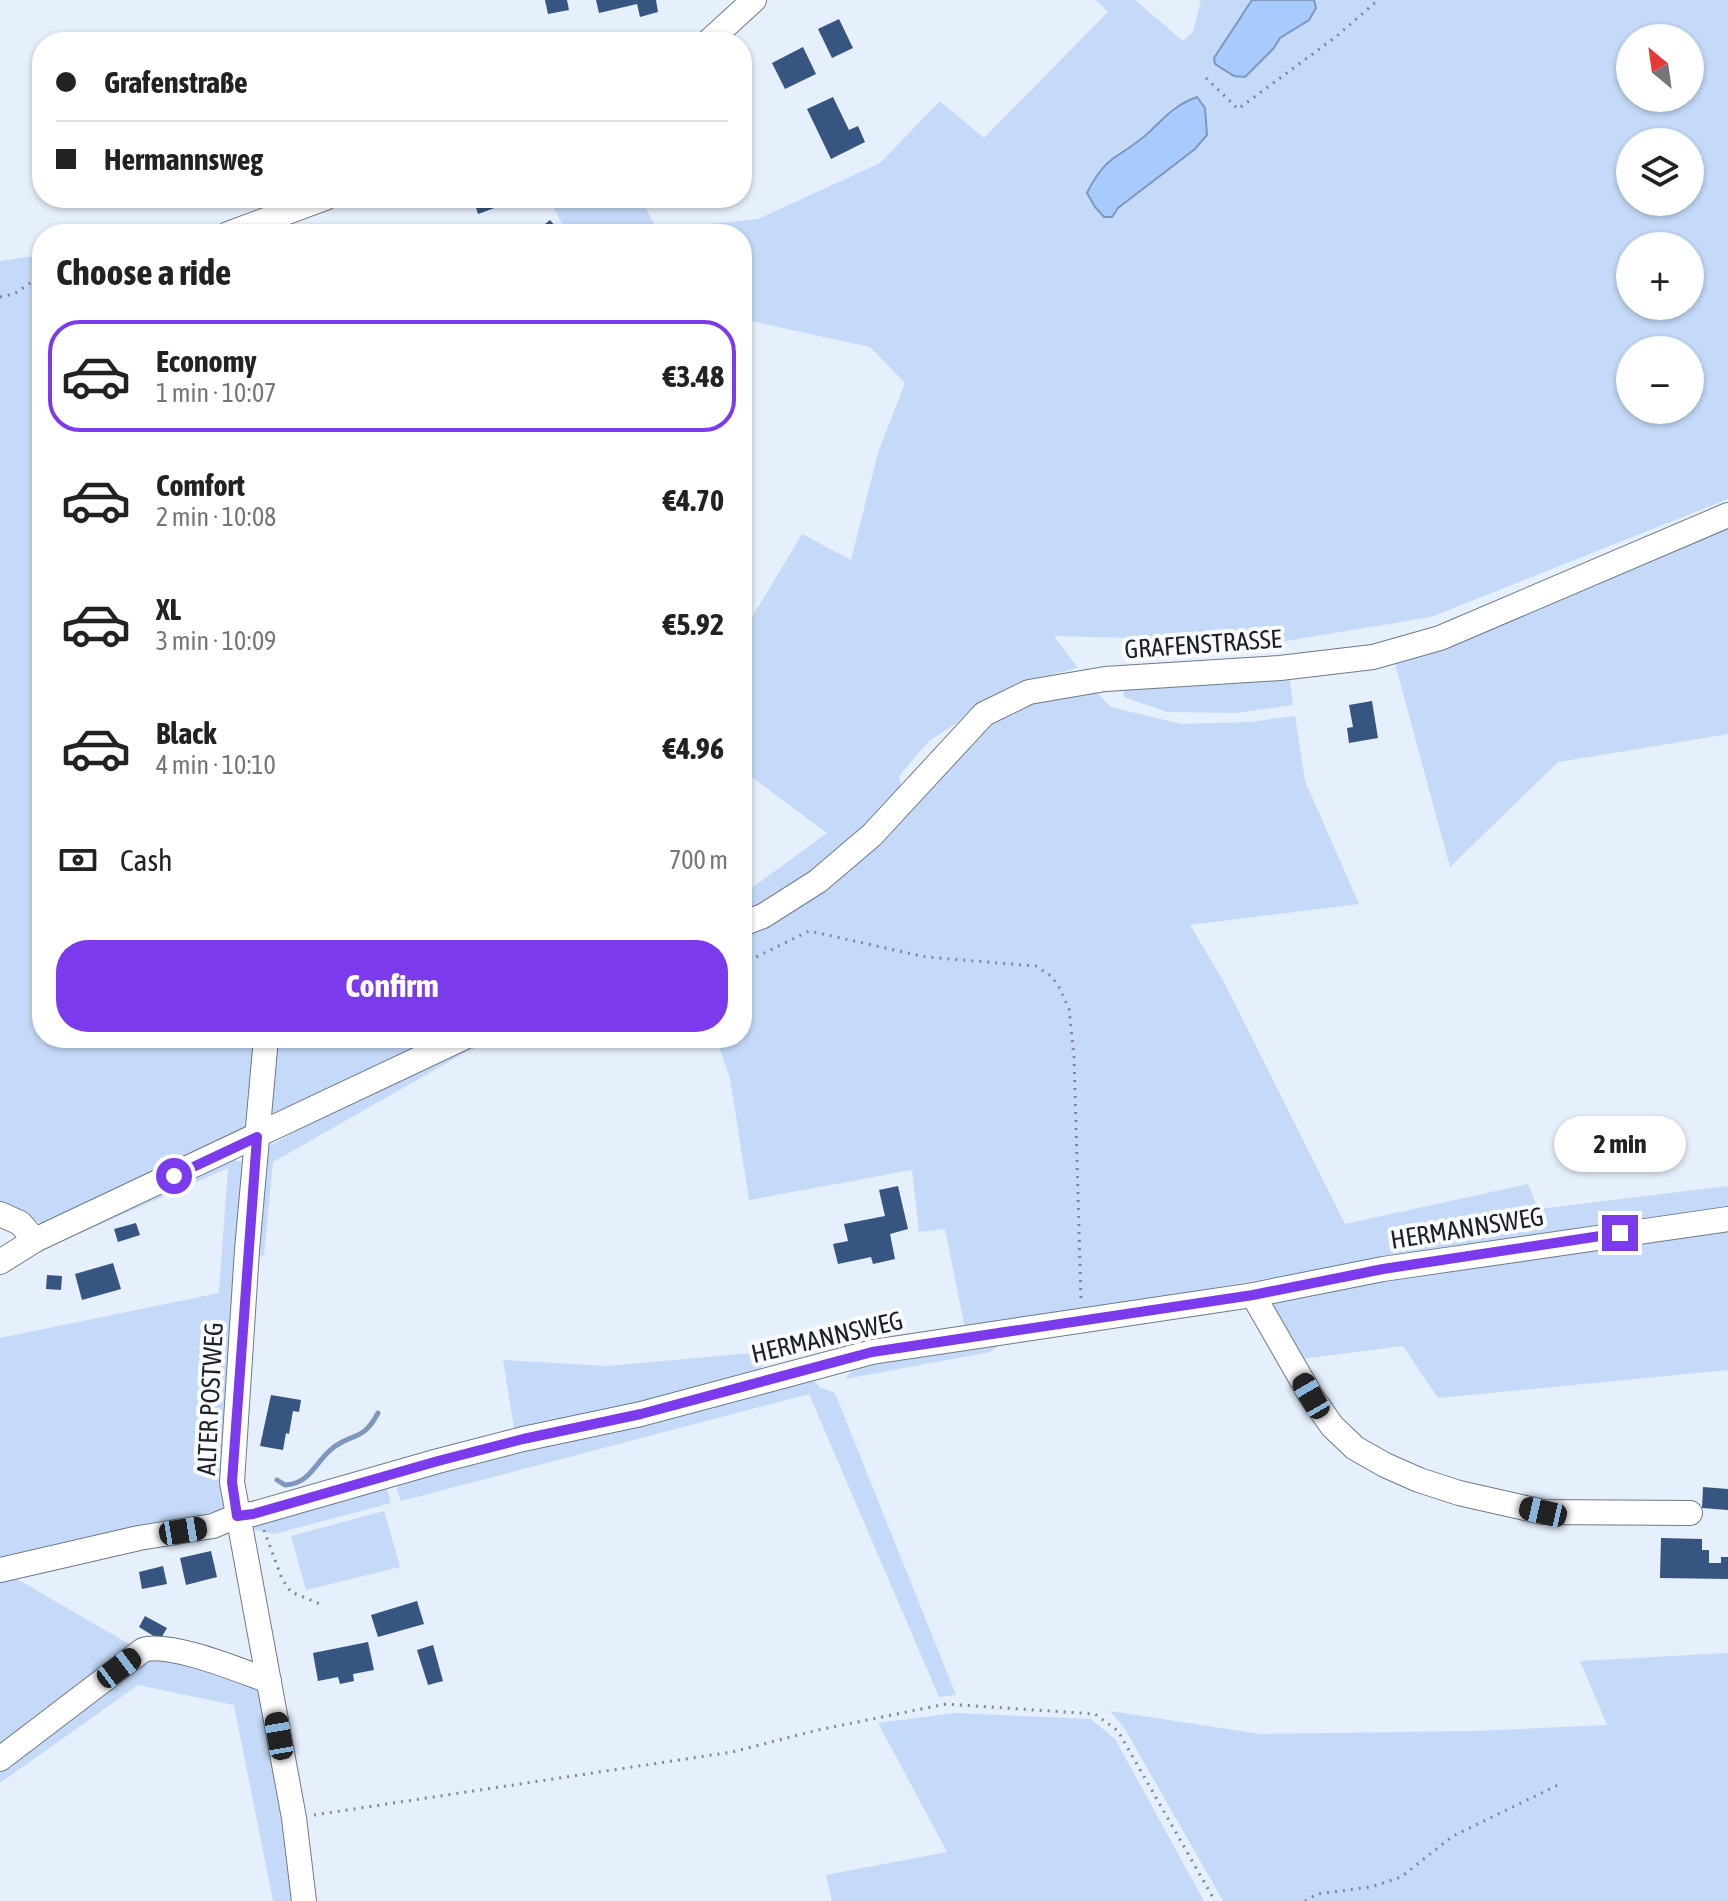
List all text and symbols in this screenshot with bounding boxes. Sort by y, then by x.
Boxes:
north arrow [1616,24,1704,112]
map controls [1616,24,1704,424]
text: Grafenstraße [104,65,248,99]
button: layers [1616,128,1704,216]
text: Hermannsweg [104,142,263,176]
button: + [1616,232,1704,320]
text: Choose a ride [56,251,231,293]
button: − [1616,336,1704,424]
icon: car [60,340,132,412]
text: Economy [156,344,257,378]
text: €3.48 [663,359,724,393]
text: 1 min · 10:07 [156,378,276,408]
icon: car [60,464,132,536]
text: Comfort [156,468,245,502]
text: €4.70 [663,483,724,517]
text: 2 min · 10:08 [156,502,276,532]
icon: car [60,588,132,660]
text: XL [156,592,181,626]
text: €5.92 [663,607,724,641]
street label: GRAFENSTRASSE [1123,624,1283,664]
text: 3 min · 10:09 [156,626,276,656]
icon: car [60,712,132,784]
text: Black [156,716,216,750]
text: €4.96 [663,731,724,765]
text: 4 min · 10:10 [156,750,276,780]
icon: cash [56,838,100,882]
text: Cash [120,843,173,877]
text: 700 m [669,845,728,875]
button: Confirm [56,940,728,1032]
callout: 2 min [1554,1117,1686,1173]
text: 2 min [1593,1129,1647,1159]
route start [156,1158,192,1194]
street label: HERMANNSWEG [1388,1201,1546,1255]
route end [1602,1215,1638,1251]
street label: HERMANNSWEG [748,1305,906,1369]
street label: ALTER POSTWEG [191,1322,229,1476]
car [1289,1369,1333,1423]
car [1517,1495,1569,1529]
car [157,1515,209,1547]
car [93,1644,145,1692]
car [263,1710,295,1762]

